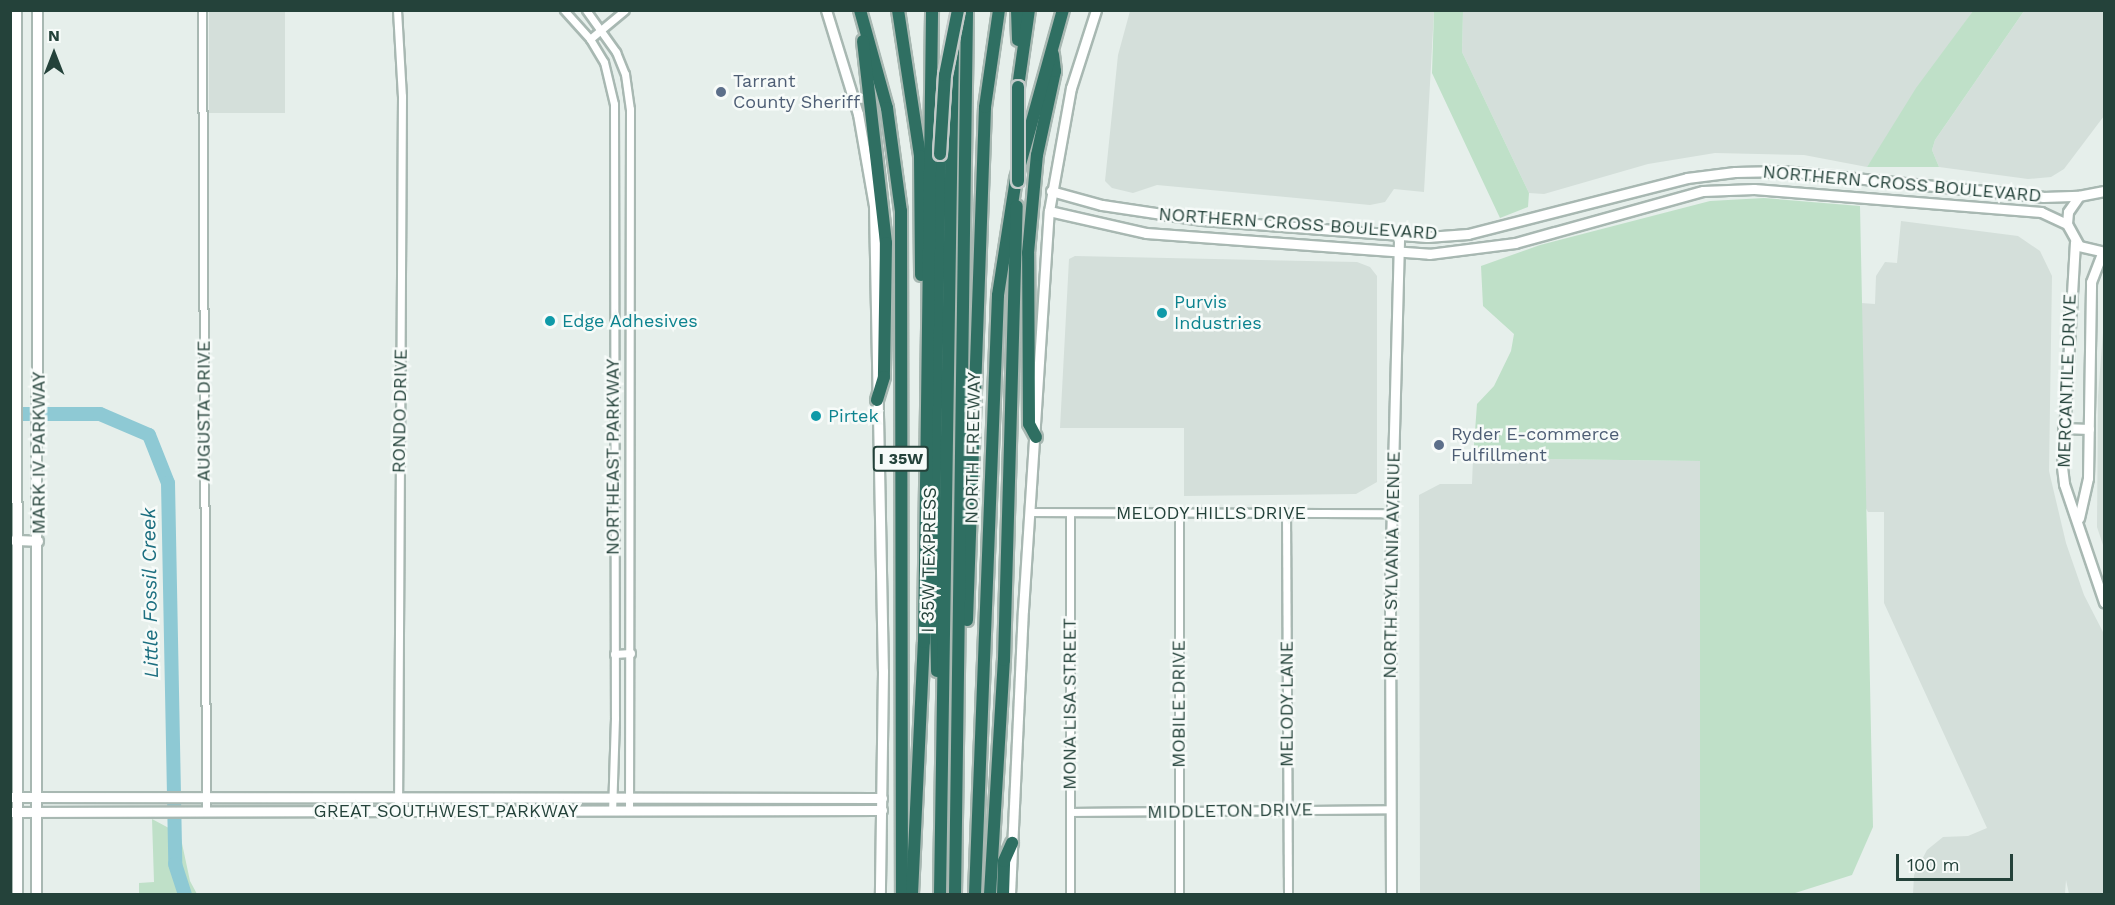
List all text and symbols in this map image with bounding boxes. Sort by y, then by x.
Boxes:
north arrow [24,24,84,84]
text: N [48,26,60,45]
place label: Tarrant County Sheriff [733,71,861,113]
marker: Tarrant County Sheriff [714,85,728,99]
street label: NORTHERN CROSS BOULEVARD [1762,161,2042,207]
street label: NORTHERN CROSS BOULEVARD [1158,203,1438,245]
place label: Purvis Industries [1174,292,1262,334]
street label: MERCANTILE DRIVE [2053,294,2081,468]
marker: Purvis Industries [1155,306,1169,320]
place label: Edge Adhesives [562,310,699,332]
marker: Edge Adhesives [543,314,557,328]
street label: AUGUSTA DRIVE [193,340,215,482]
street label: RONDO DRIVE [388,349,412,473]
street label: NORTHEAST PARKWAY [602,359,624,555]
street label: MARK IV PARKWAY [28,371,50,535]
street label: NORTH FREEWAY [961,372,985,524]
place label: Pirtek [828,405,879,427]
marker: Pirtek [809,409,823,423]
place label: Ryder E-commerce Fulfillment [1451,424,1620,466]
marker: Ryder E-commerce Fulfillment [1432,438,1446,452]
road number: I 35W [872,446,930,472]
street label: NORTH SYLVANIA AVENUE [1379,450,1405,680]
street label: I 35W TEXPRESS [917,487,941,633]
street label: MELODY HILLS DRIVE [1116,502,1306,524]
water label: Little Fossil Creek [137,507,163,679]
street label: MONA LISA STREET [1059,617,1081,791]
street label: MOBILE DRIVE [1168,640,1190,768]
street label: MELODY LANE [1276,640,1298,768]
street label: MIDDLETON DRIVE [1147,799,1313,823]
street label: GREAT SOUTHWEST PARKWAY [313,800,579,822]
scale bar [1899,842,2016,880]
text: 100 m [1907,854,1960,875]

